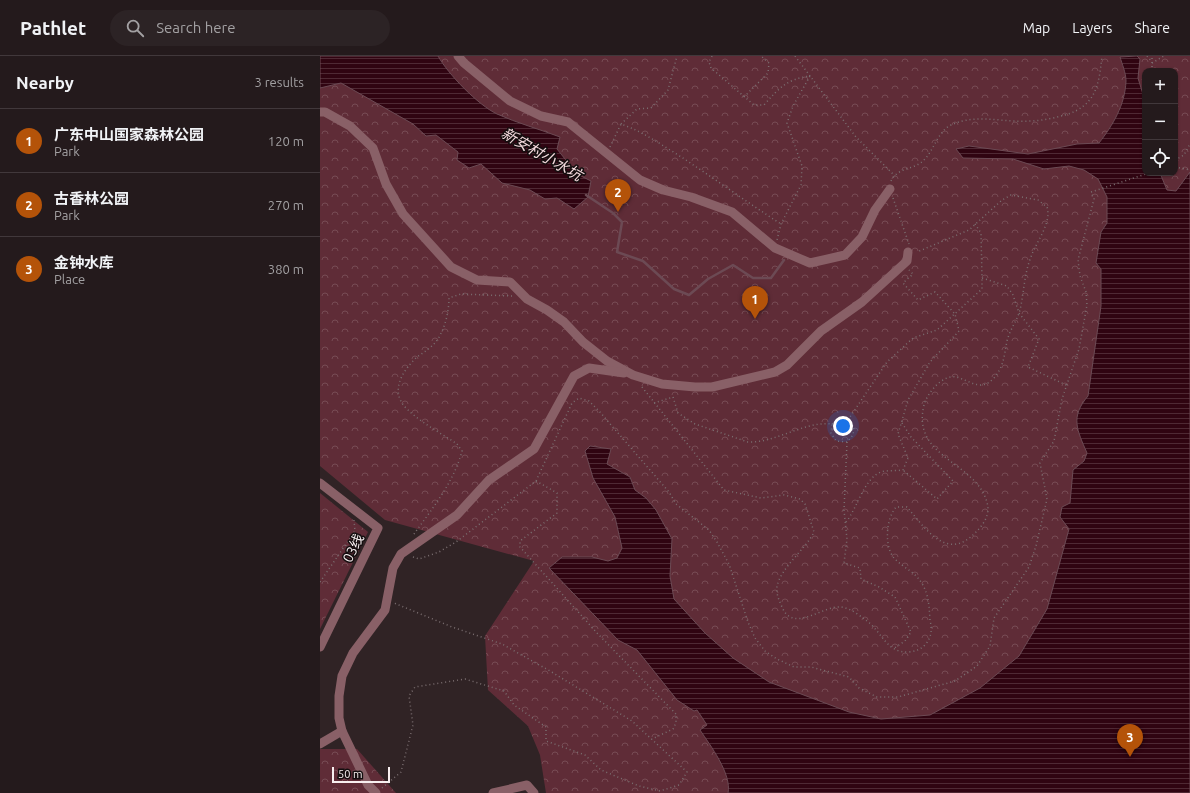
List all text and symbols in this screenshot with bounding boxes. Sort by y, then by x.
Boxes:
search box [110,10,390,46]
text: Pathlet [20,17,86,39]
icon: search [124,17,146,39]
text: Search here [156,19,236,36]
text: Map [1023,20,1050,36]
text: Layers [1072,20,1112,36]
text: Share [1134,20,1170,36]
map controls [1142,68,1178,176]
button: + [1142,68,1178,104]
text: Nearby [16,73,74,92]
text: 3 results [254,75,304,89]
button: − [1142,104,1178,140]
water label: 新安村小水坑 [499,124,587,185]
text: 广东中山国家森林公园 [54,126,204,143]
text: 1 [25,134,33,148]
text: 120 m [268,134,304,148]
button: locate [1142,140,1178,176]
text: Park [54,144,80,158]
pin: 2 [605,179,631,212]
text: 古香林公园 [54,190,129,207]
text: 2 [25,198,33,212]
text: 270 m [268,198,304,212]
text: Park [54,208,80,222]
text: 金钟水库 [54,254,114,271]
text: 3 [25,262,33,276]
text: 380 m [268,262,304,276]
text: Place [54,272,85,286]
pin: 1 [742,286,768,319]
your location [833,416,853,436]
street label: 03线 [339,531,367,565]
pin: 3 [1117,724,1143,757]
scale bar [332,765,390,784]
text: 50 m [338,768,362,780]

